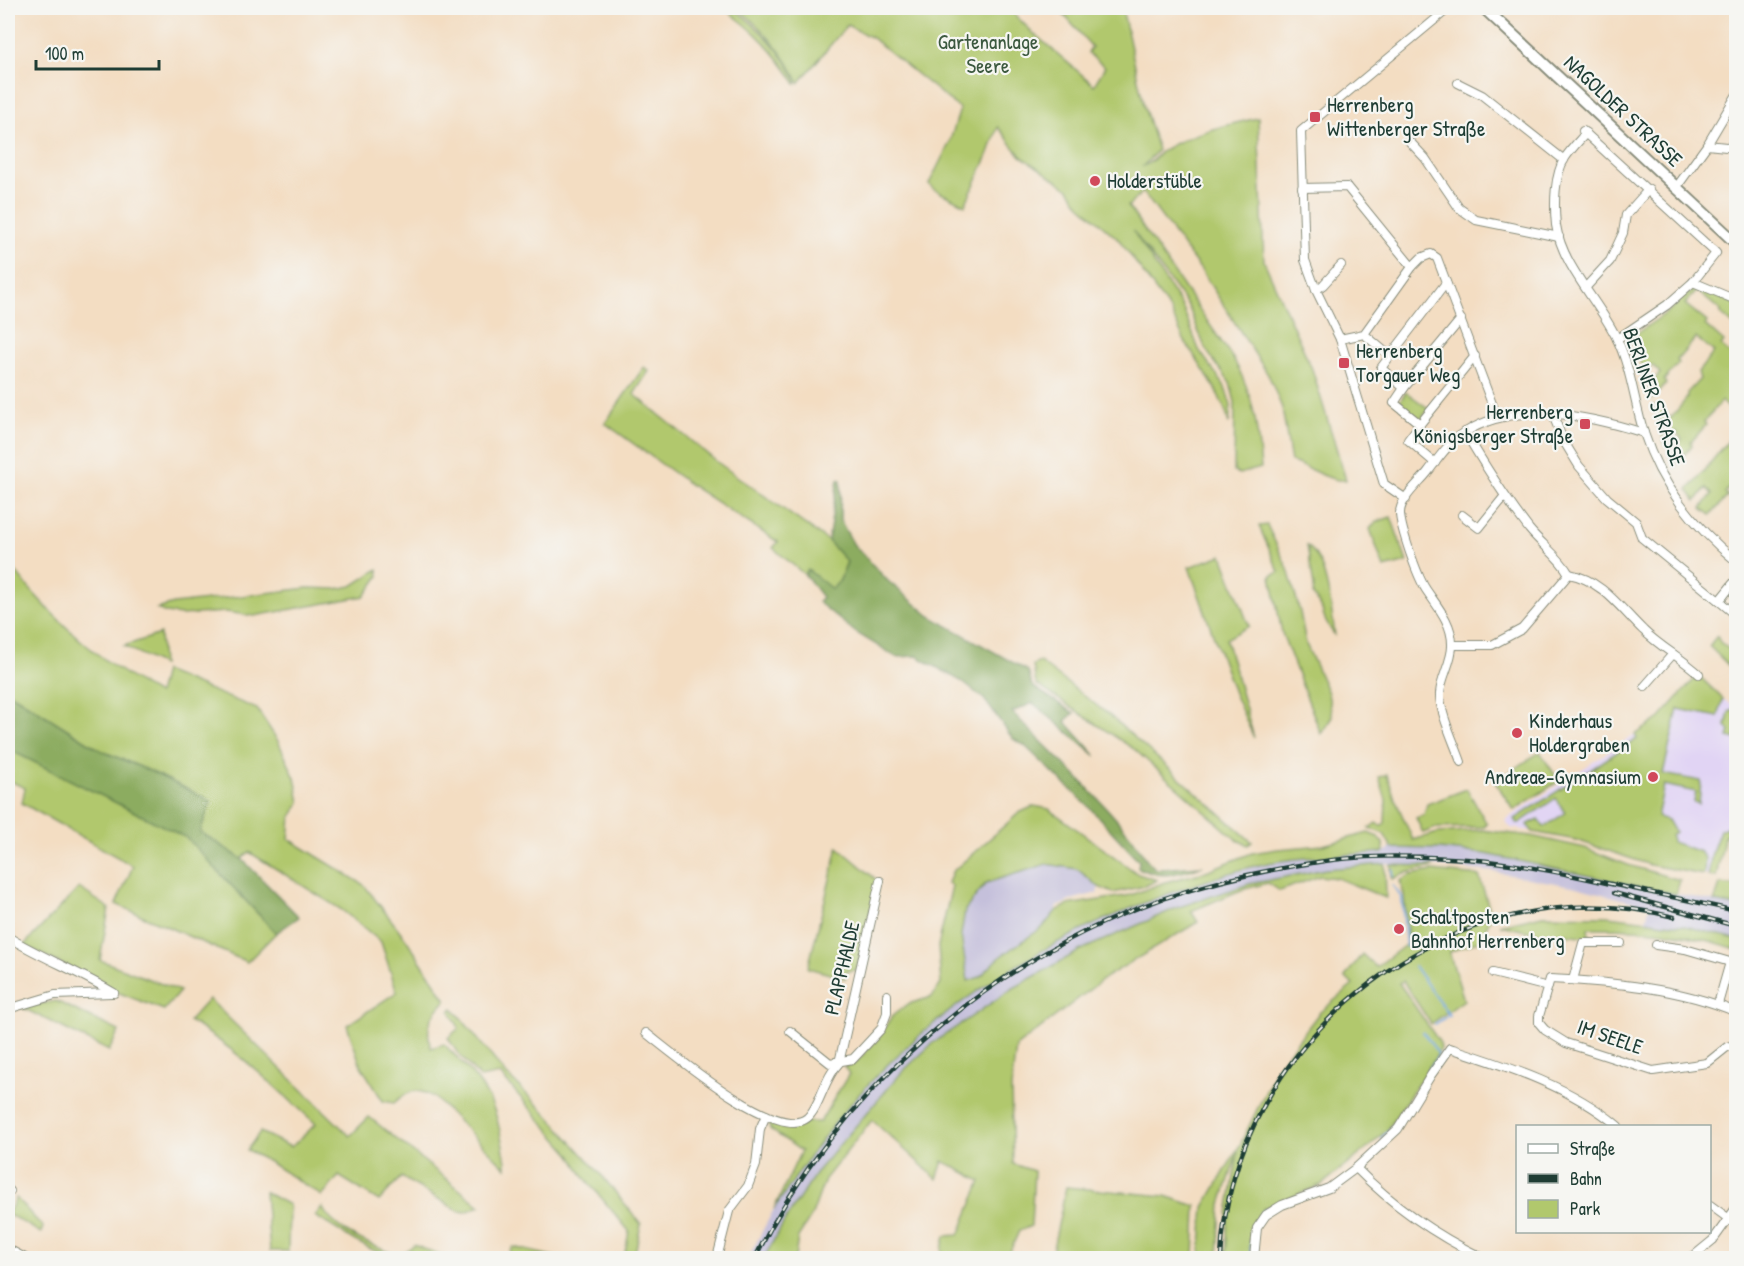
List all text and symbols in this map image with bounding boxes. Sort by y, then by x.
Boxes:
park label: Gartenanlage Seere [938,27,1038,80]
scale bar [36,33,159,71]
text: 100 m [45,41,84,66]
street label: NAGOLDER STRASSE [1558,48,1689,173]
place label: Herrenberg Wittenberger Straße [1327,90,1485,143]
marker: Herrenberg Wittenberger Straße [1308,110,1322,124]
place label: Holderstüble [1107,166,1202,195]
marker: Holderstüble [1088,174,1102,188]
street label: BERLINER STRASSE [1616,324,1693,470]
place label: Herrenberg Torgauer Weg [1356,336,1460,389]
marker: Herrenberg Torgauer Weg [1337,356,1351,370]
place label: Herrenberg Königsberger Straße [1414,397,1573,450]
marker: Herrenberg Königsberger Straße [1578,417,1592,431]
place label: Kinderhaus Holdergraben [1529,706,1630,759]
marker: Kinderhaus Holdergraben [1510,726,1524,740]
place label: Andreae-Gymnasium [1485,762,1641,791]
marker: Andreae-Gymnasium [1646,770,1660,784]
place label: Schaltposten Bahnhof Herrenberg [1411,902,1565,955]
street label: PLAPPHALDE [817,918,866,1018]
marker: Schaltposten Bahnhof Herrenberg [1392,922,1406,936]
street label: IM SEELE [1574,1012,1647,1061]
legend [1516,1125,1711,1233]
text: Straße [1570,1136,1615,1161]
text: Bahn [1570,1166,1602,1191]
text: Park [1570,1196,1601,1221]

